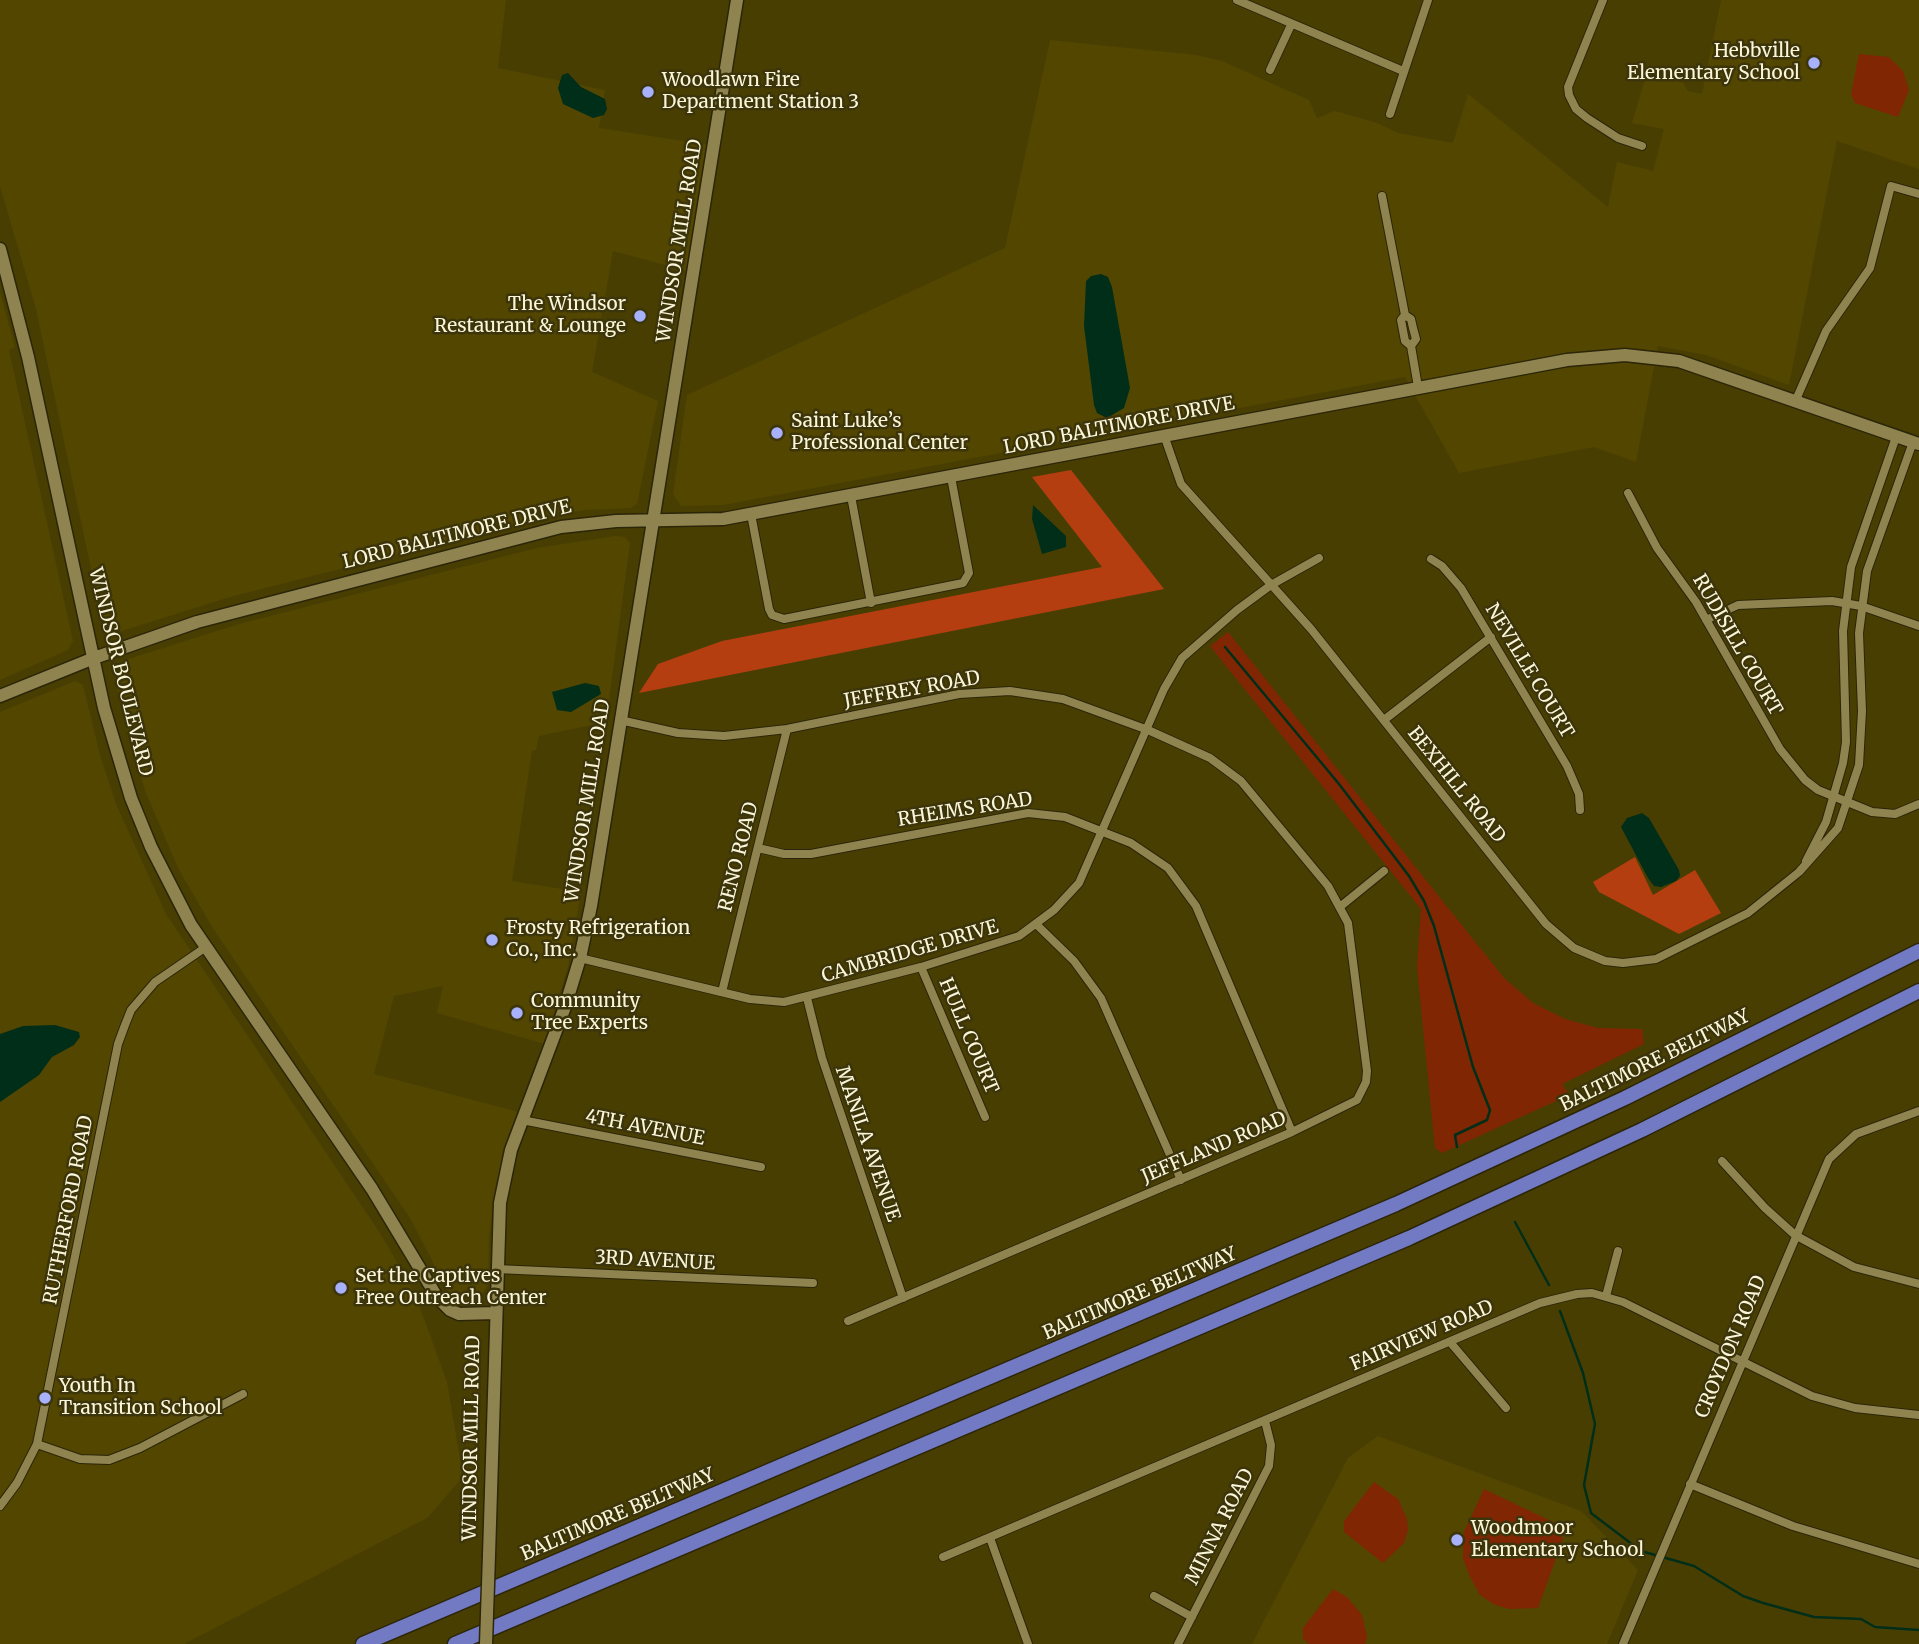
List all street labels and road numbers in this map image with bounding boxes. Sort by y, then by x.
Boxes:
street label: WINDSOR MILL ROAD [653,138,707,344]
street label: LORD BALTIMORE DRIVE [1002,392,1236,460]
street label: LORD BALTIMORE DRIVE [340,496,574,574]
street label: WINDSOR BOULEVARD [83,565,157,779]
street label: RUDISILL COURT [1687,570,1787,720]
street label: NEVILLE COURT [1480,600,1578,742]
street label: JEFFREY ROAD [842,667,982,713]
street label: WINDSOR MILL ROAD [561,698,615,904]
street label: BEXHILL ROAD [1402,722,1510,848]
street label: RHEIMS ROAD [896,788,1034,832]
street label: RENO ROAD [714,800,764,914]
street label: CAMBRIDGE DRIVE [819,916,1001,988]
street label: HULL COURT [933,975,1003,1097]
street label: BALTIMORE BELTWAY [1556,1005,1754,1117]
street label: MANILA AVENUE [830,1063,904,1225]
street label: 4TH AVENUE [583,1105,707,1151]
street label: JEFFLAND ROAD [1138,1107,1290,1189]
street label: RUTHERFORD ROAD [40,1114,98,1306]
street label: BALTIMORE BELTWAY [1040,1243,1240,1345]
street label: 3RD AVENUE [594,1246,716,1276]
street label: CROYDON ROAD [1691,1272,1771,1422]
street label: FAIRVIEW ROAD [1347,1296,1497,1376]
street label: WINDSOR MILL ROAD [459,1335,485,1541]
street label: BALTIMORE BELTWAY [518,1464,718,1566]
street label: MINNA ROAD [1181,1465,1259,1589]

